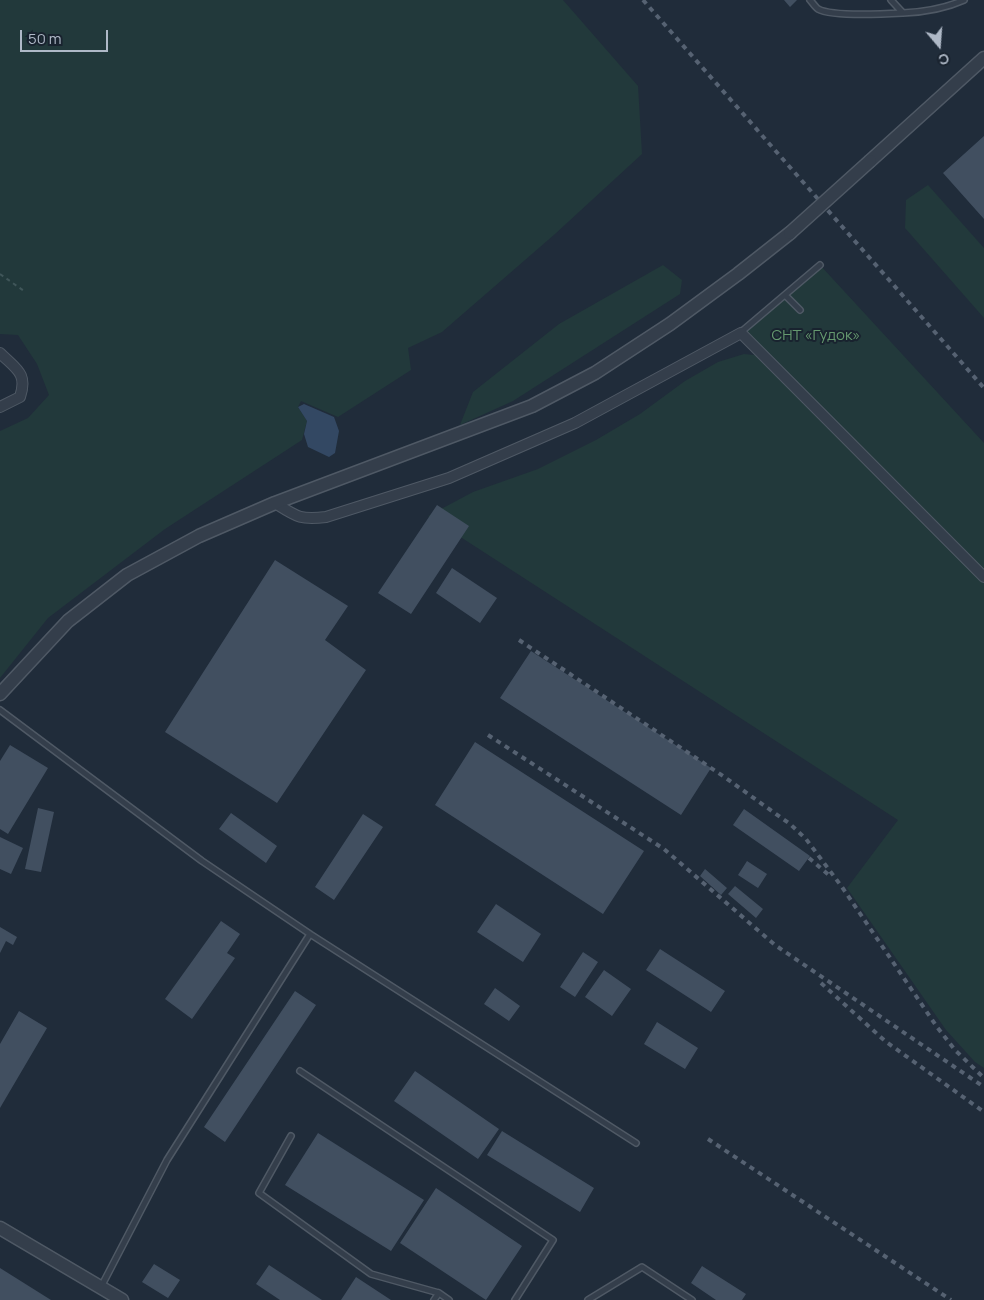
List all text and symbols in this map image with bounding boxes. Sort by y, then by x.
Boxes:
scale bar [22,20,110,52]
north arrow [914,20,964,70]
text: 50 m [28,28,62,49]
text: С [936,49,952,70]
park label: СНТ «Гудок» [772,327,860,345]

